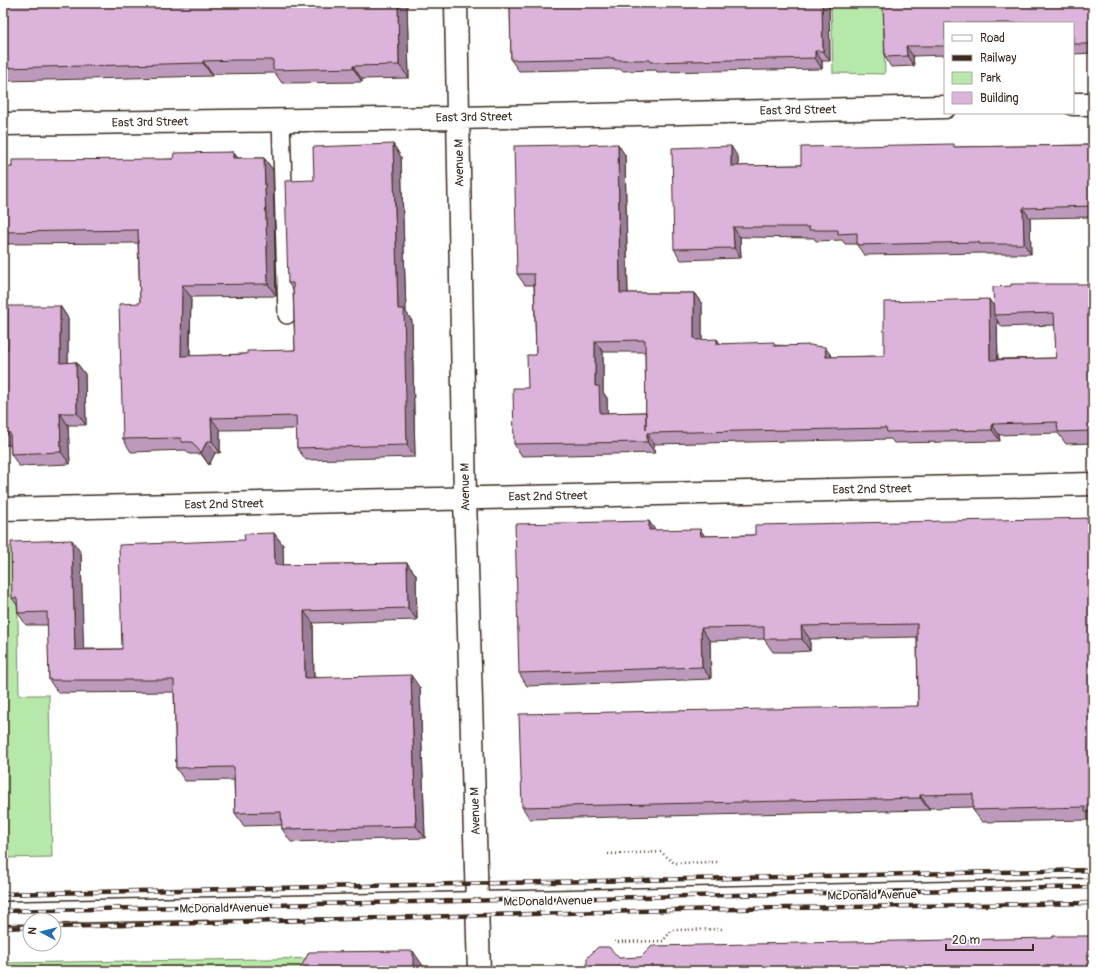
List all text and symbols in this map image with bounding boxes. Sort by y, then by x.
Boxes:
legend [944,22,1074,114]
text: Road [980,31,1005,46]
text: Railway [980,51,1016,66]
text: Park [980,71,1001,86]
text: Building [980,91,1019,106]
street label: East 3rd Street [760,102,836,119]
street label: East 3rd Street [436,109,512,126]
street label: East 3rd Street [112,114,188,131]
street label: Avenue M [452,138,467,187]
street label: Avenue M [458,462,473,511]
street label: East 2nd Street [832,481,912,498]
street label: East 2nd Street [508,488,588,505]
street label: East 2nd Street [184,496,264,513]
street label: Avenue M [467,786,484,835]
street label: McDonald Avenue [827,887,917,904]
street label: McDonald Avenue [503,893,593,910]
street label: McDonald Avenue [179,900,269,917]
north arrow [22,912,62,952]
text: N [26,926,40,935]
scale bar [946,926,1033,952]
text: 20 m [952,933,981,948]

